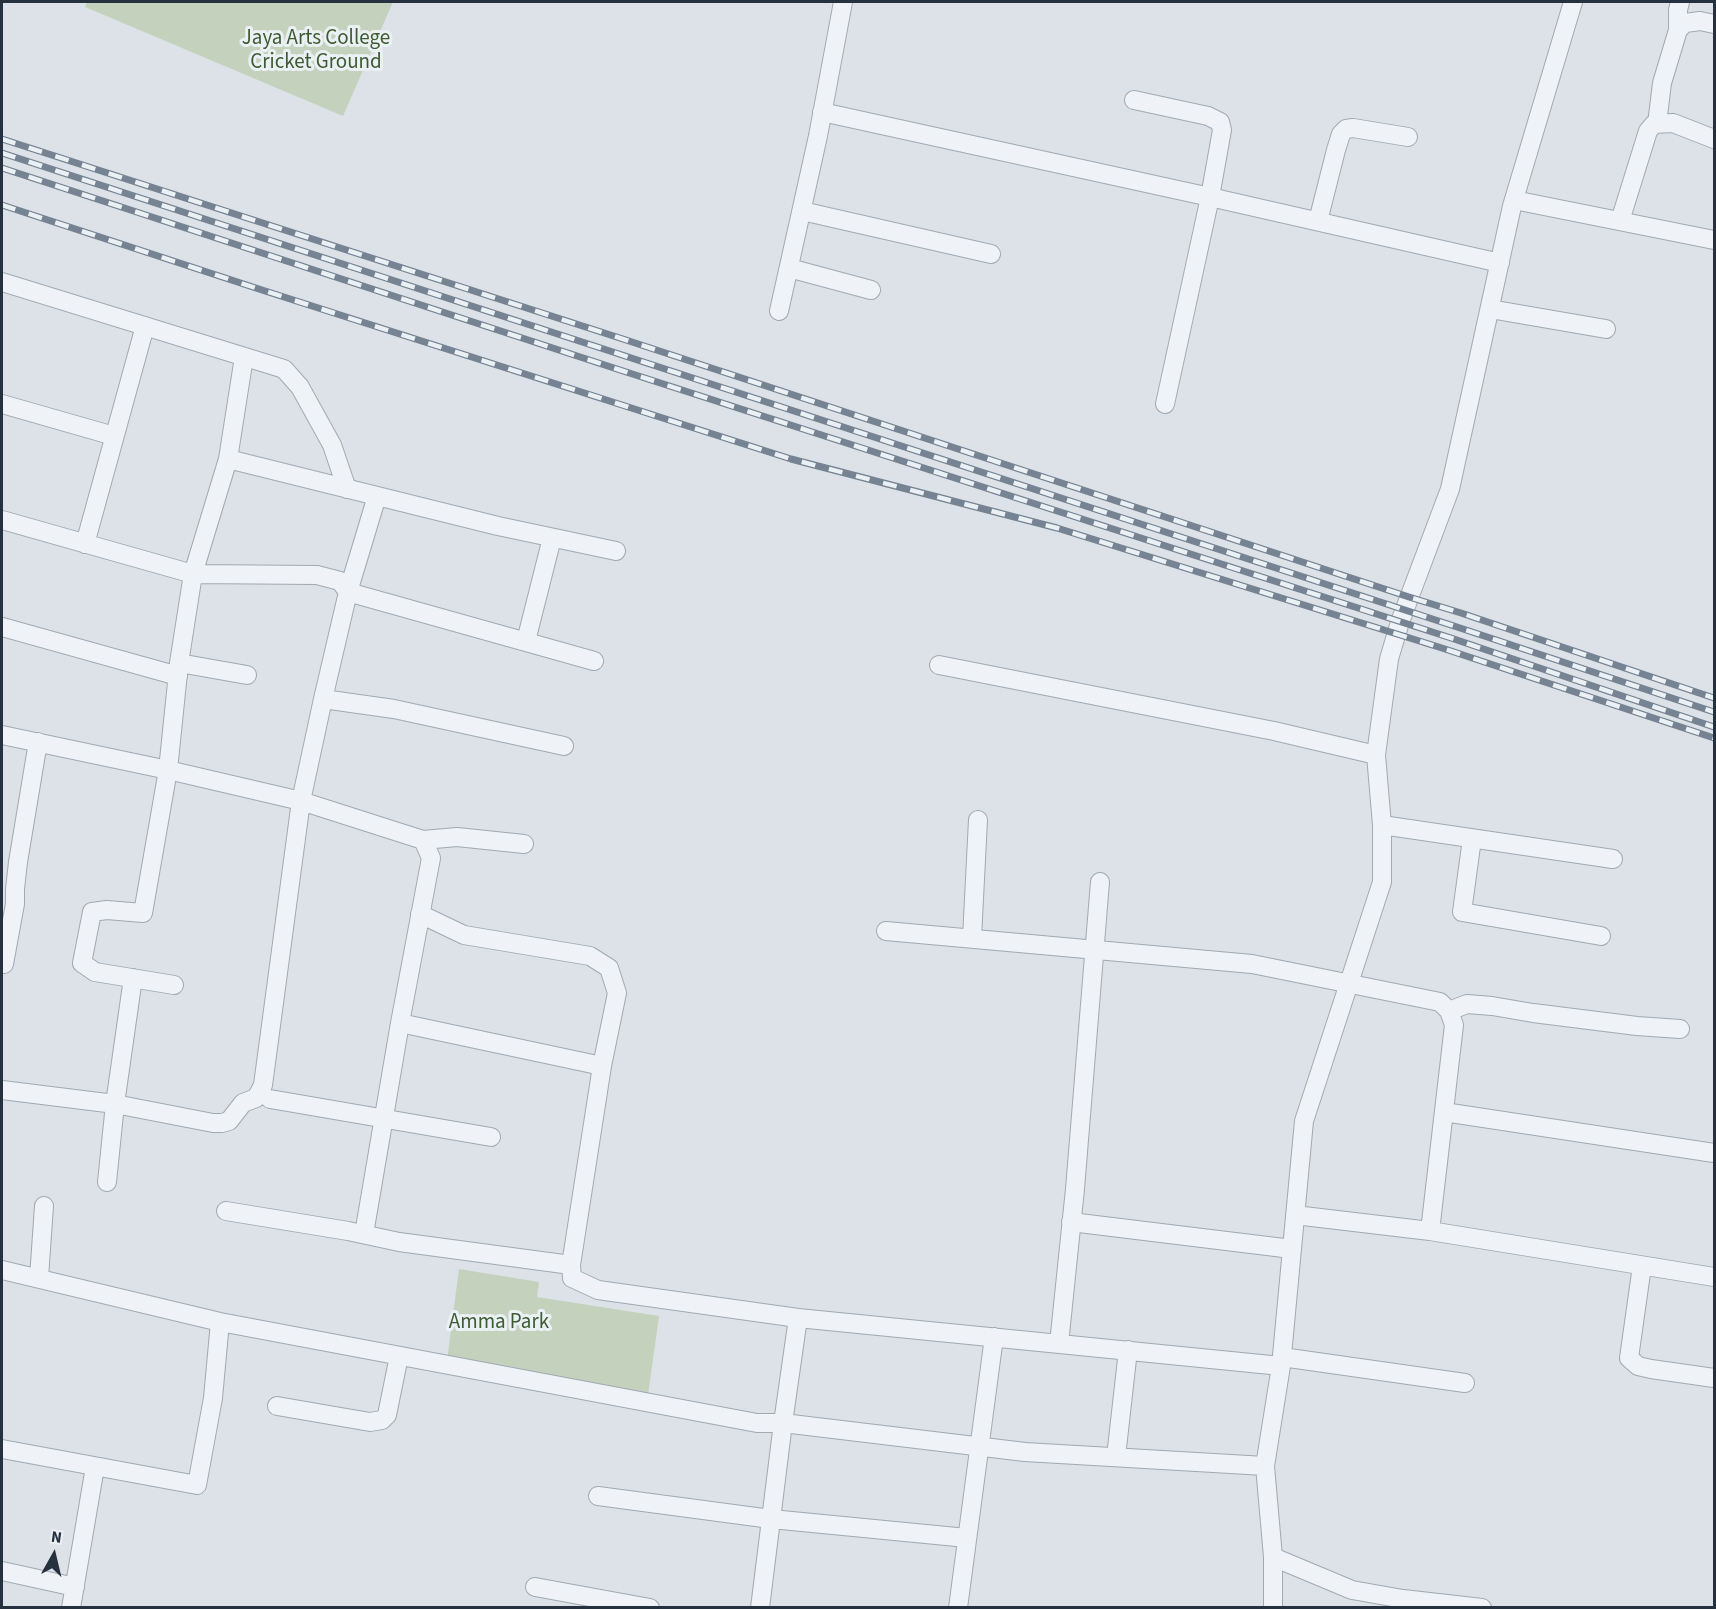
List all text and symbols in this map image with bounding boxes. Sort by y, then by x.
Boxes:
park label: Jaya Arts College Cricket Ground [242,26,390,76]
park label: Amma Park [449,1310,549,1336]
north arrow [24,1525,84,1585]
text: N [50,1526,63,1549]

